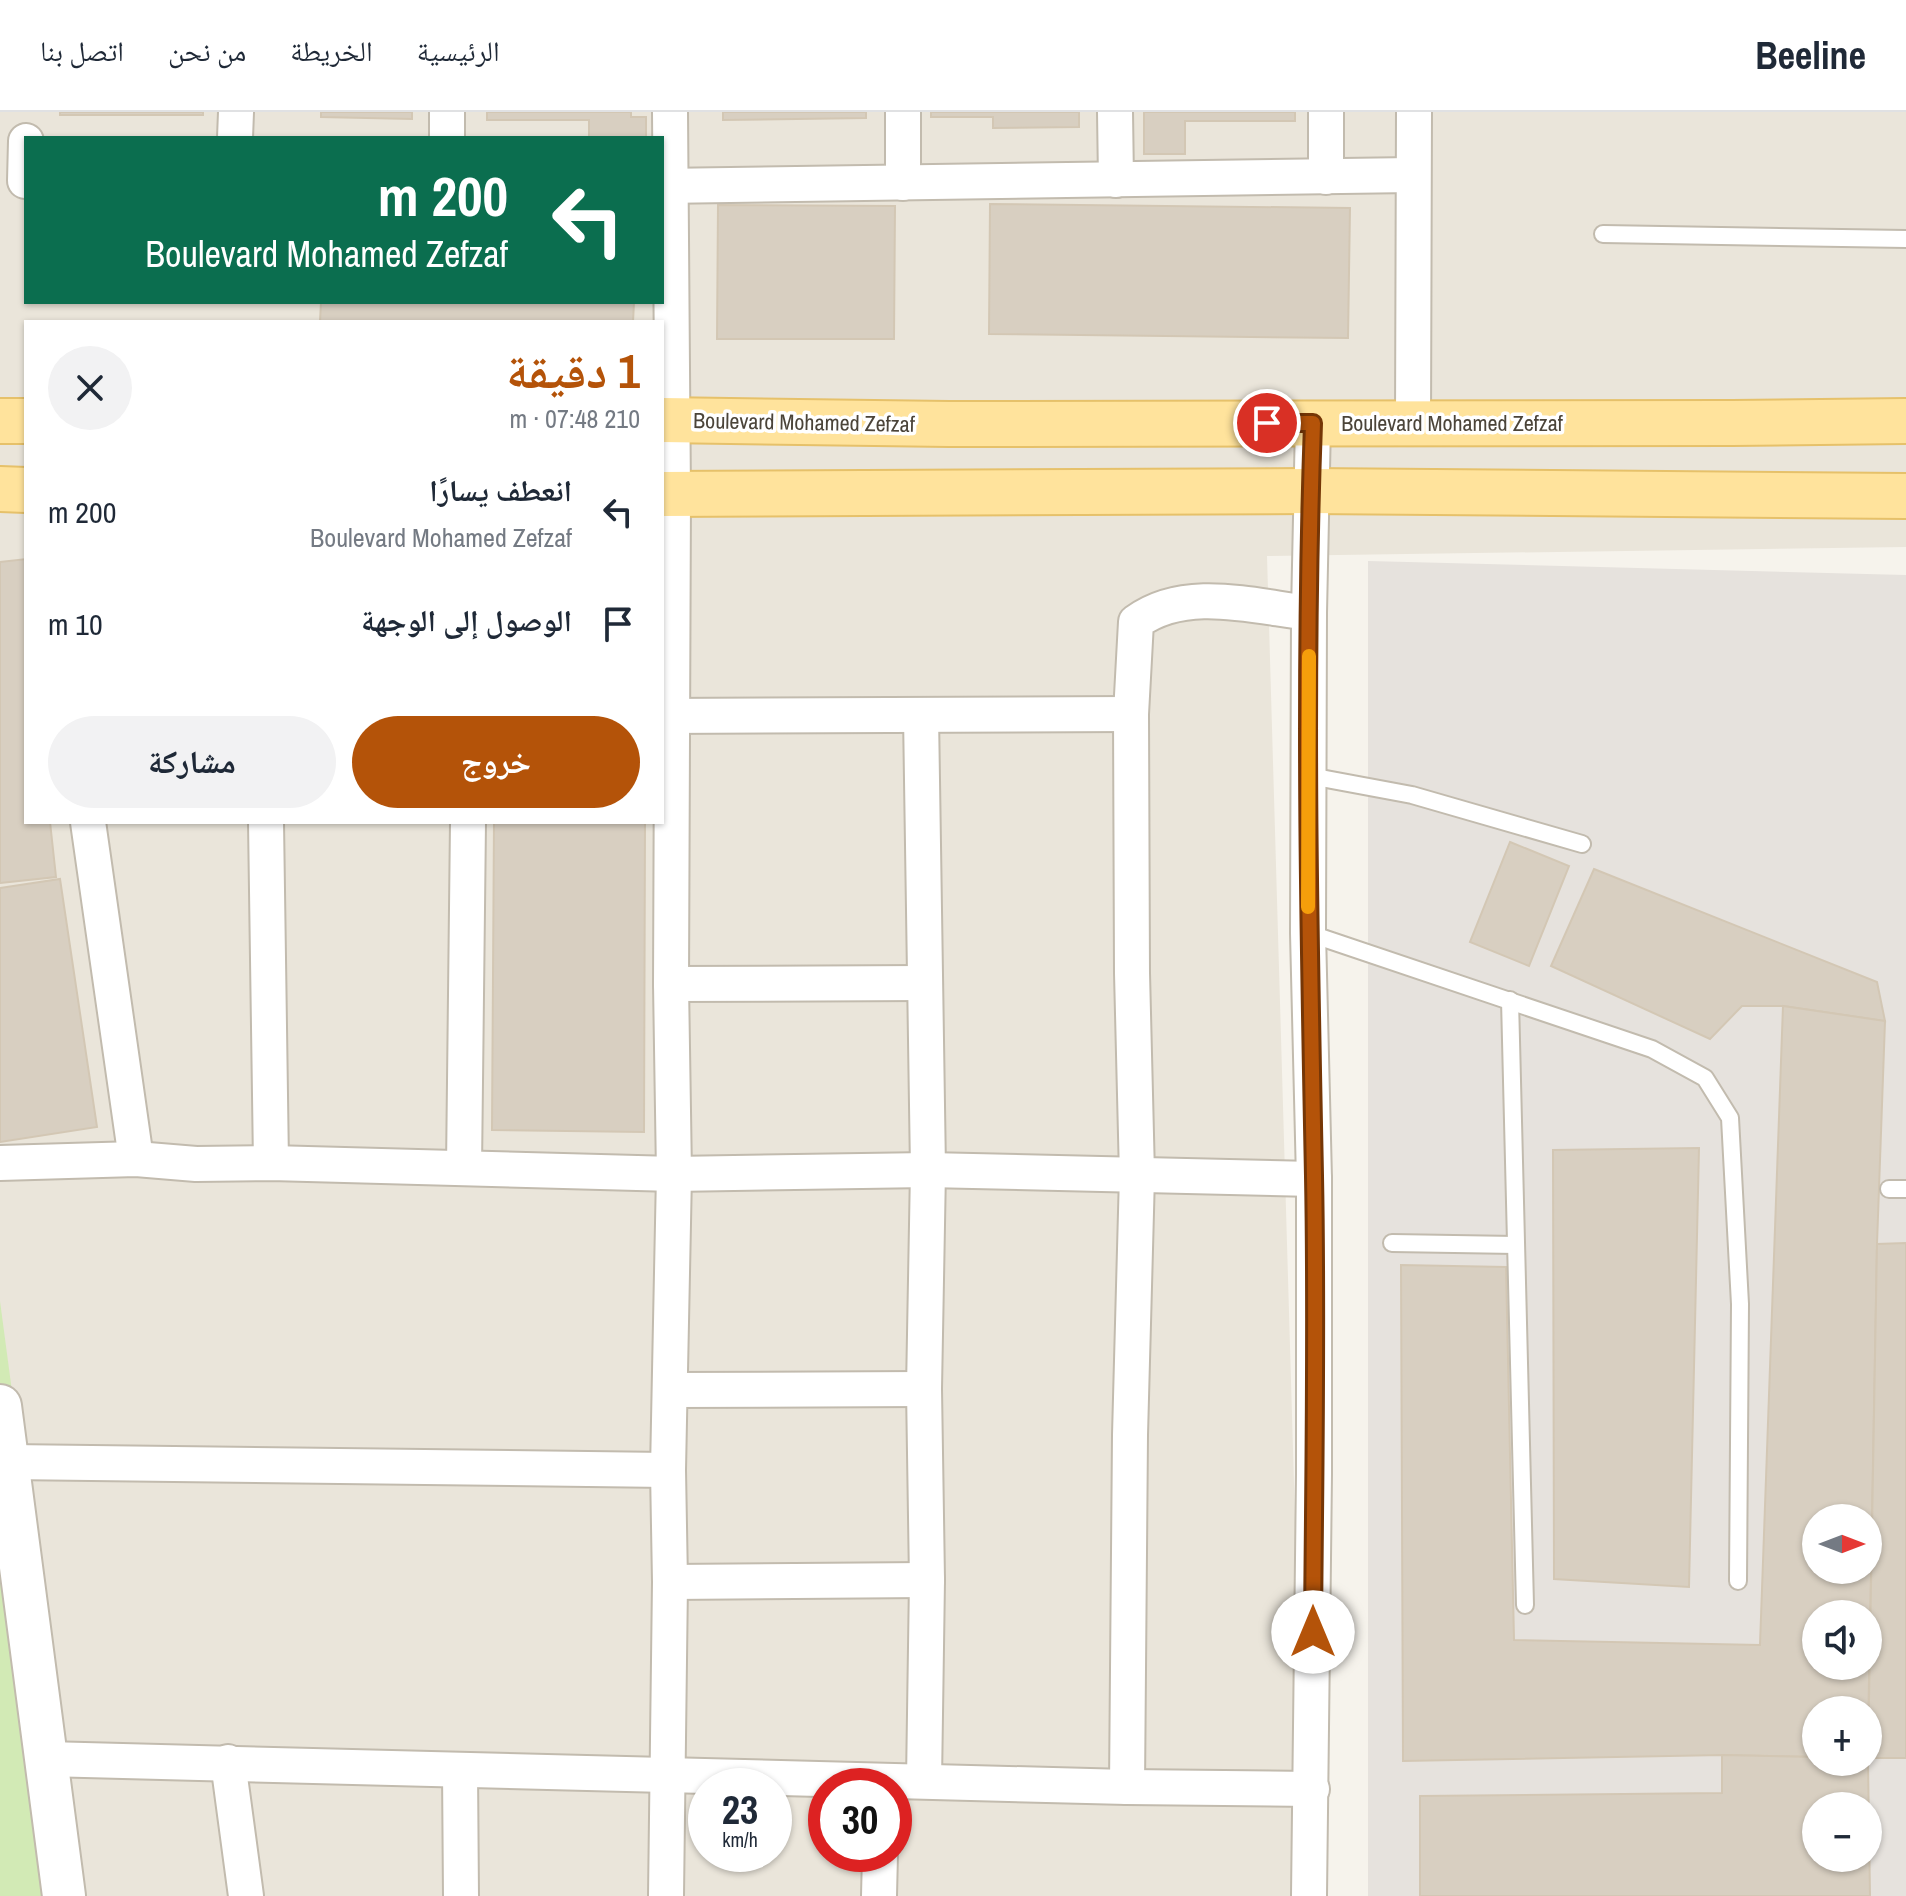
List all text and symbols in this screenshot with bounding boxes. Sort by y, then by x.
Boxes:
text: Beeline [1755,30,1866,81]
text: اتصل بنا [40,32,124,70]
text: من نحن [168,32,246,70]
text: الخريطة [290,32,373,70]
text: الرئيسية [417,32,500,70]
text: 200 m [378,158,508,233]
icon: left [536,168,640,272]
text: Boulevard Mohamed Zefzaf [145,230,508,278]
text: 1 دقيقة [506,338,640,403]
button: close [48,346,132,430]
pin [1233,389,1301,457]
text: 210 m · 07:48 [510,401,640,436]
icon: arrive [1245,401,1289,445]
street label: Boulevard Mohamed Zefzaf [693,405,916,439]
street label: Boulevard Mohamed Zefzaf [1341,408,1564,438]
text: انعطف يسارًا [429,470,572,510]
icon: left [596,490,640,534]
text: 200 m [48,492,116,532]
text: Boulevard Mohamed Zefzaf [310,520,572,555]
text: الوصول إلى الوجهة [361,600,572,640]
icon: arrive [596,602,640,646]
text: 10 m [48,604,103,644]
button: مشاركة [48,716,336,808]
button: خروج [352,716,640,808]
north arrow [1802,1504,1882,1584]
map controls [1802,1504,1882,1872]
position arrow [1271,1590,1355,1674]
button: sound [1802,1600,1882,1680]
button: + [1802,1696,1882,1776]
speed limit sign: 30 [808,1768,912,1872]
text: 23 [722,1783,758,1836]
button: − [1802,1792,1882,1872]
text: km/h [722,1826,758,1853]

